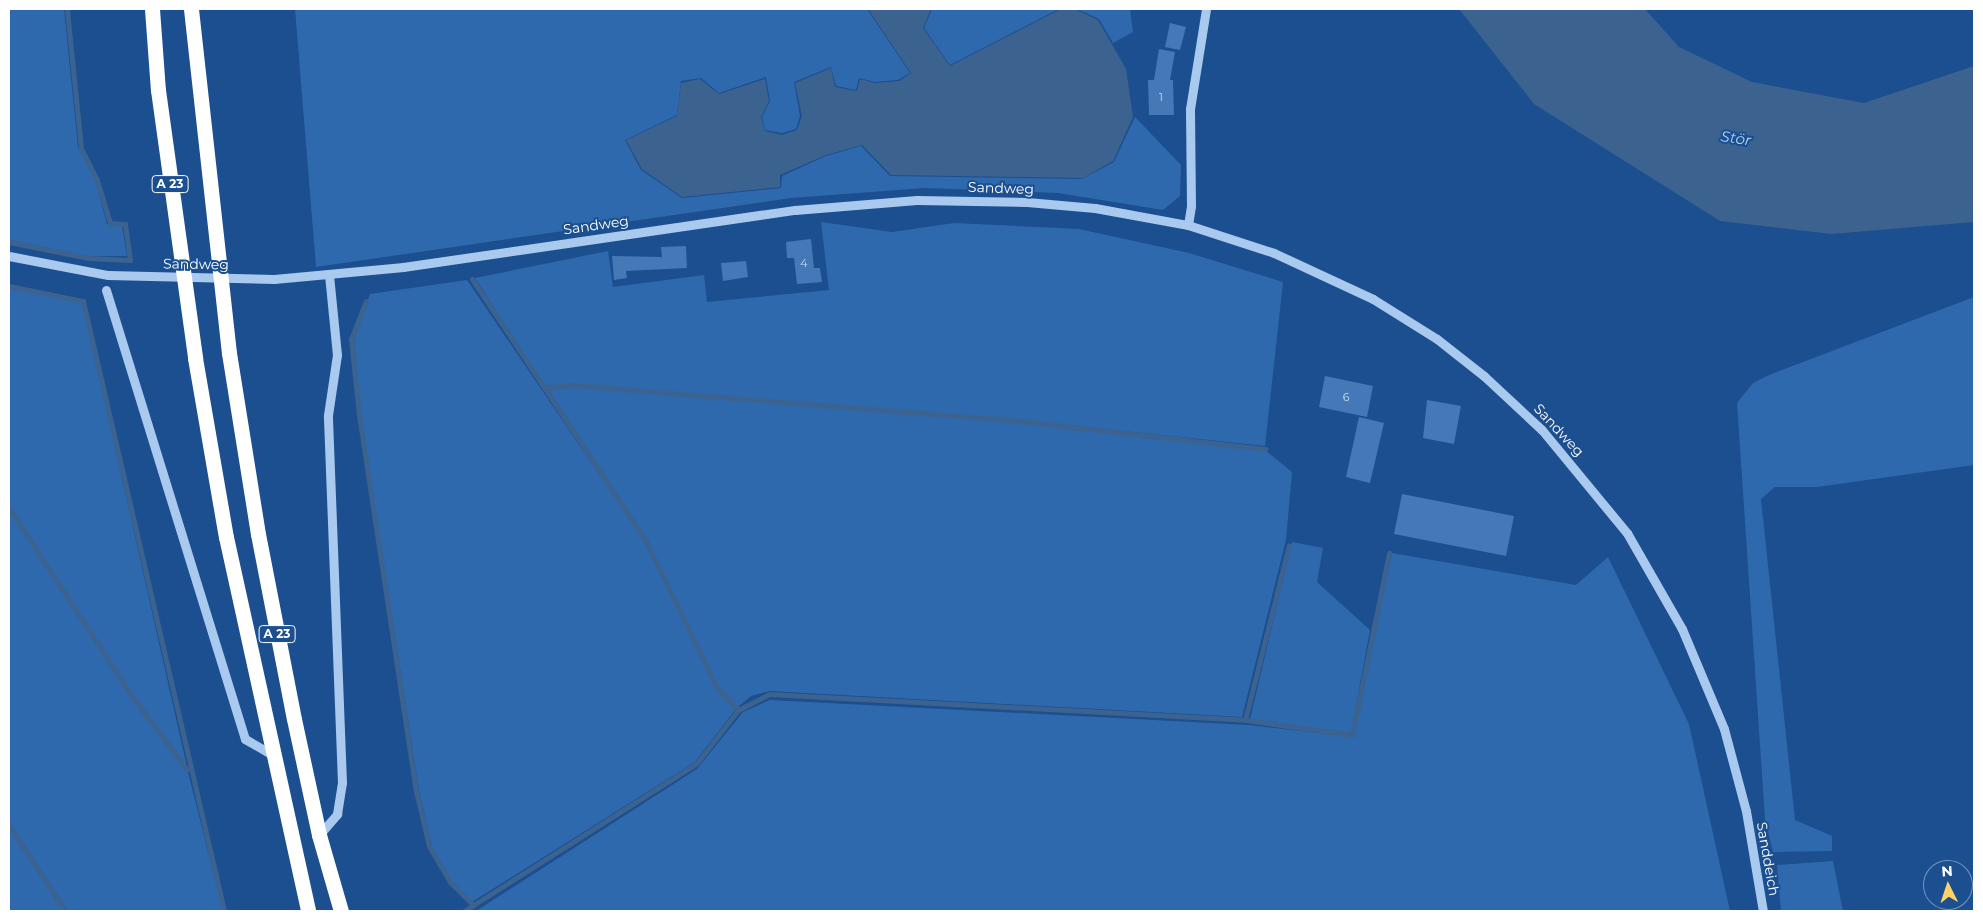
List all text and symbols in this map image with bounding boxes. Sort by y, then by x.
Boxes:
house number: 1 [1159,90,1163,104]
water label: Stör [1720,127,1752,149]
road number: A 23 [151,174,189,193]
street label: Sandweg [968,178,1034,198]
street label: Sandweg [562,212,630,238]
street label: Sandweg [163,255,229,273]
house number: 4 [800,256,808,270]
house number: 6 [1343,390,1349,404]
street label: Sandweg [1530,400,1588,460]
road number: A 23 [258,624,296,644]
street label: Sanddeich [1753,821,1783,897]
north arrow [1923,860,1973,910]
text: N [1941,862,1953,880]

